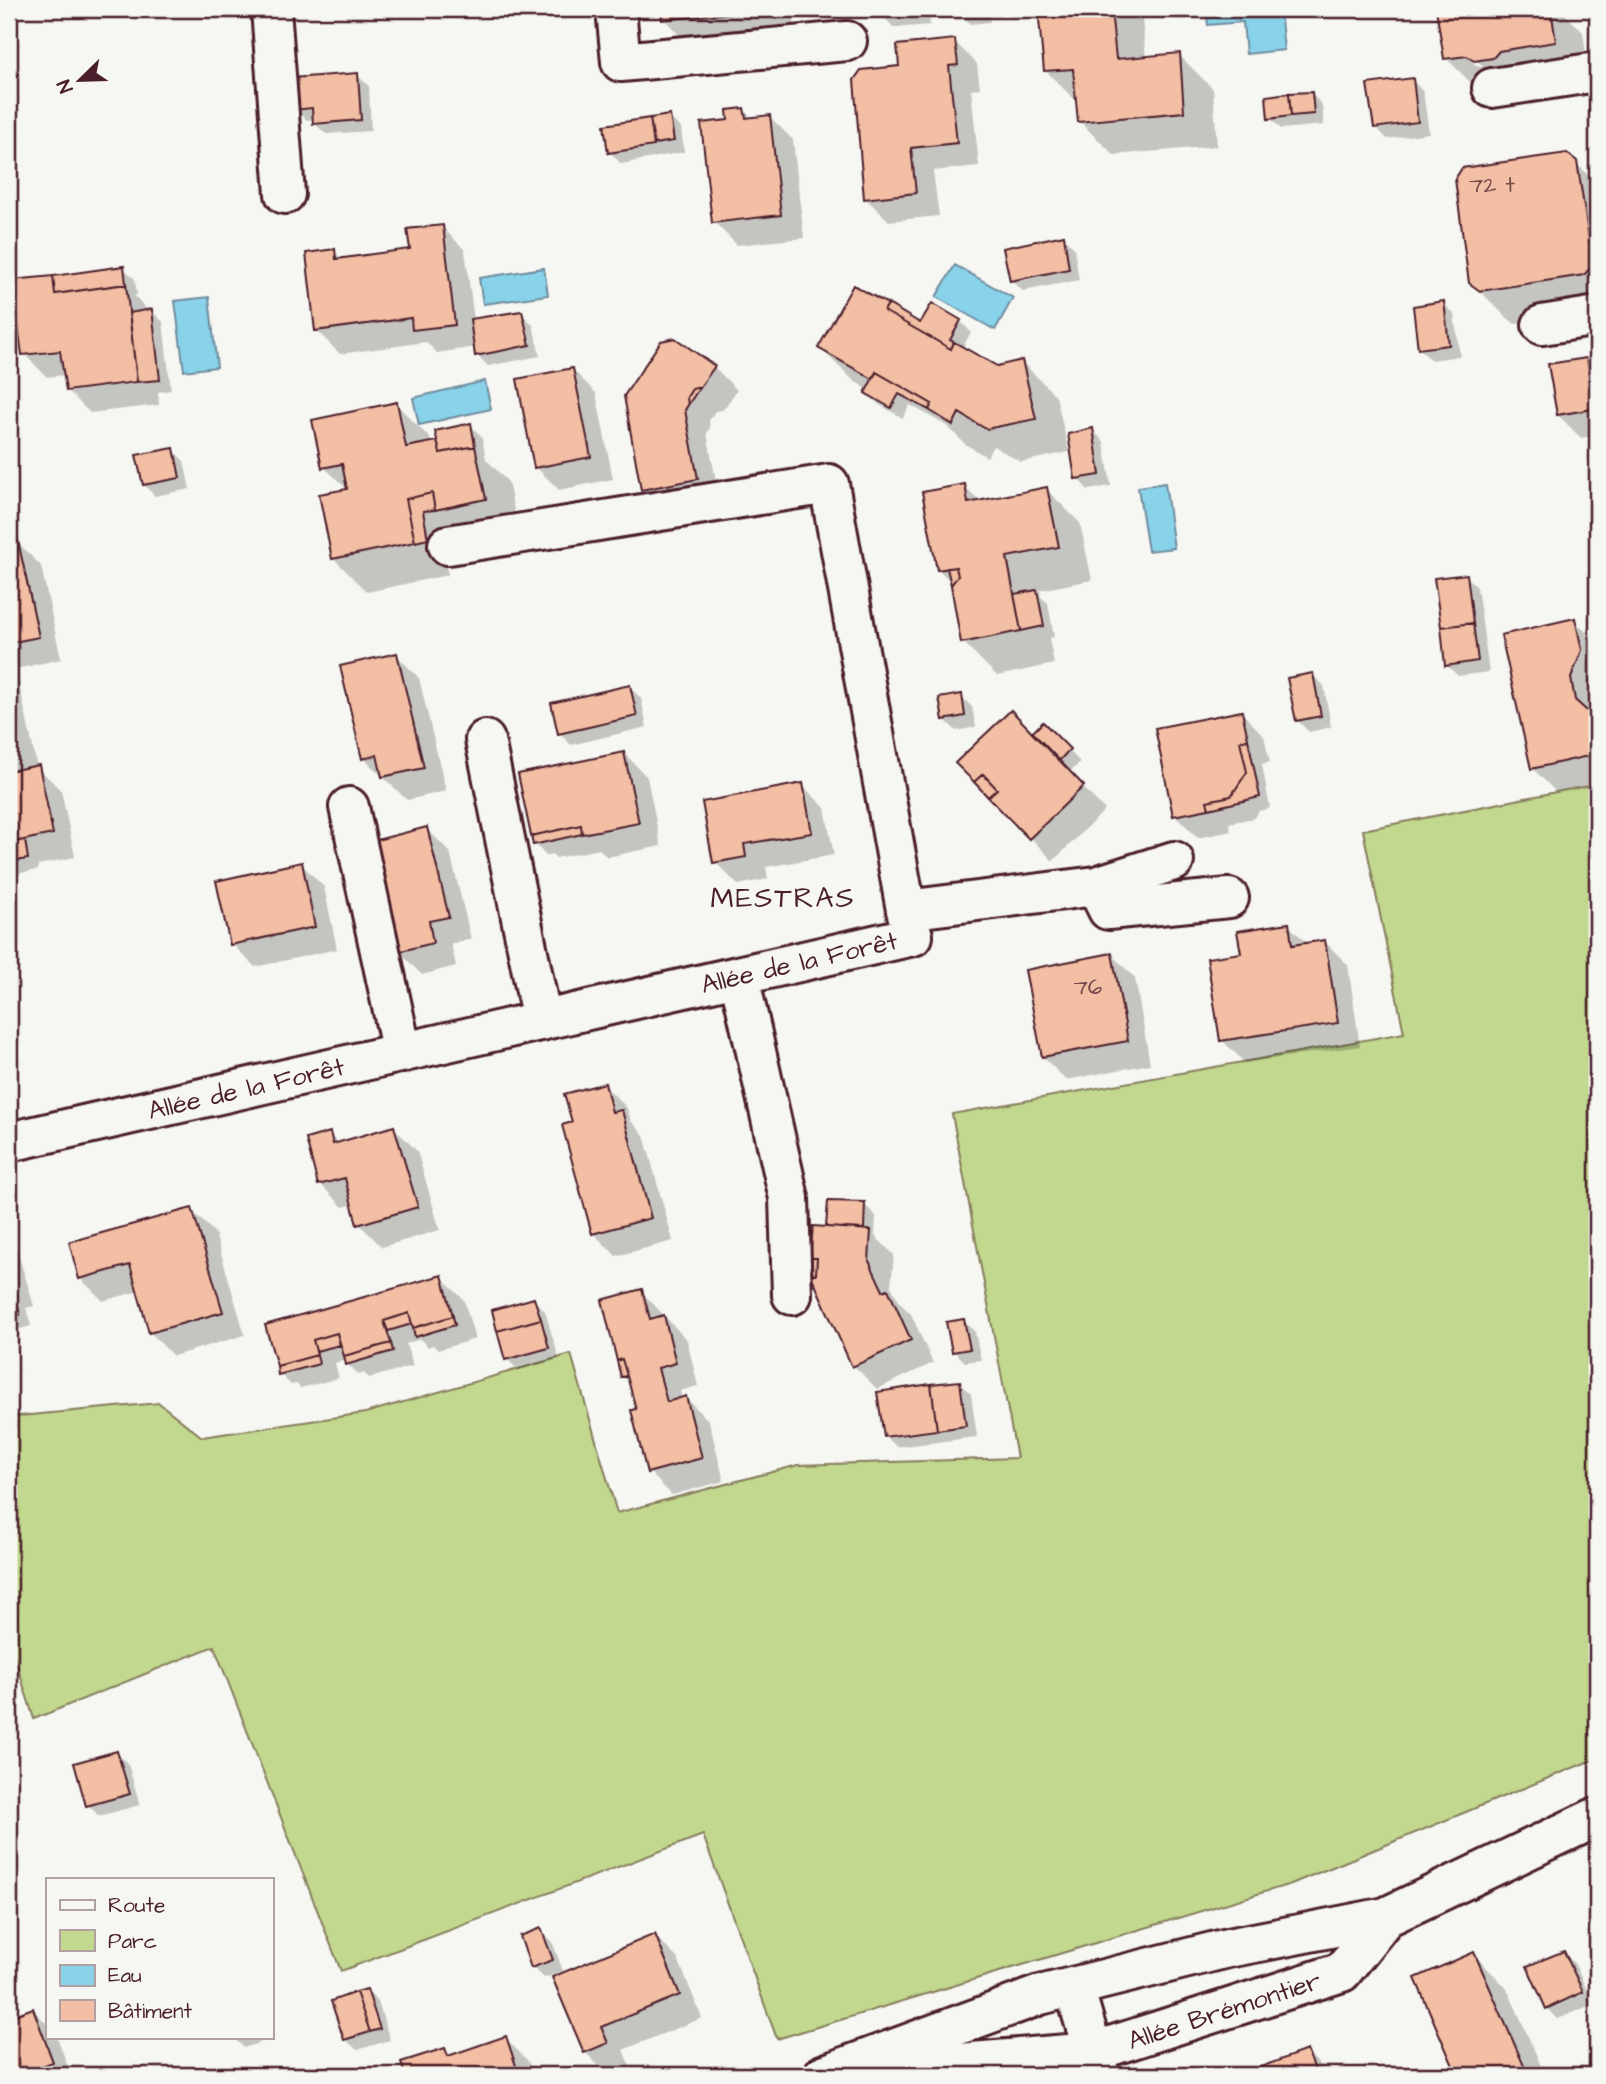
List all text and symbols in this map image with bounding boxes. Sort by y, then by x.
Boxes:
north arrow [46,46,116,116]
text: N [51,75,80,97]
house number: 72 t [1469,169,1516,201]
district label: MESTRAS [710,879,856,918]
street label: Allée de la Forêt [698,923,901,1003]
house number: 76 [1074,971,1102,1003]
street label: Allée de la Forêt [145,1049,348,1129]
legend [46,1878,273,2038]
text: Route [108,1891,165,1920]
text: Parc [108,1927,157,1956]
text: Eau [108,1961,142,1990]
street label: Allée Brémontier [1123,1963,1325,2059]
text: Bâtiment [108,1997,192,2026]

